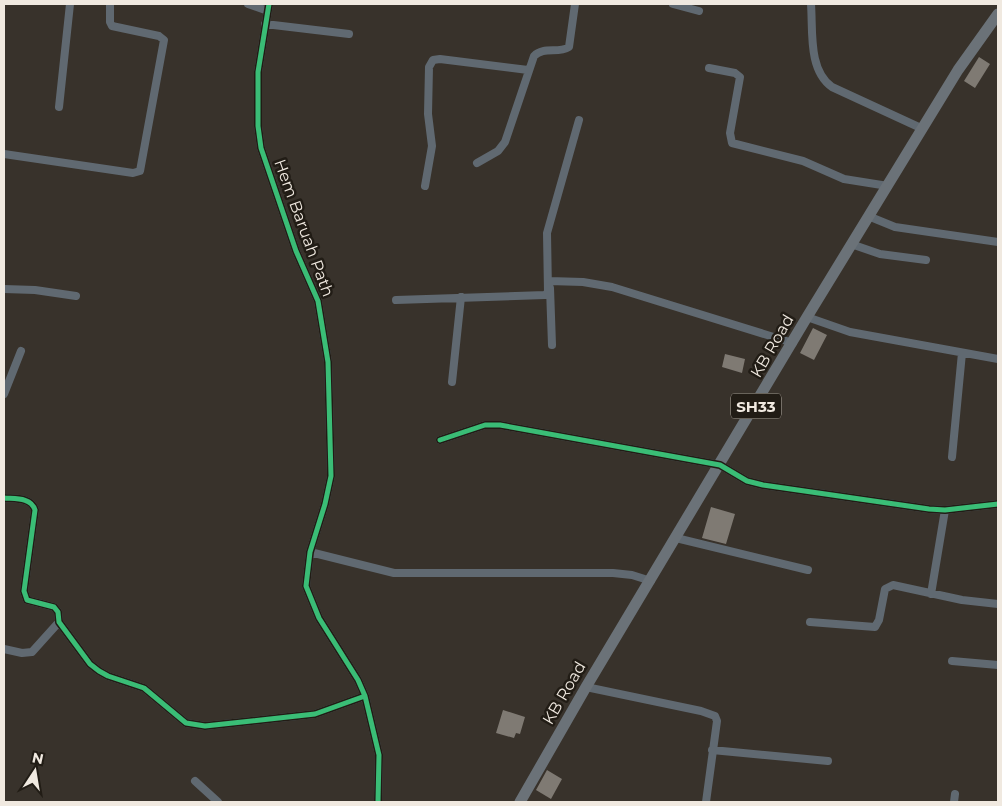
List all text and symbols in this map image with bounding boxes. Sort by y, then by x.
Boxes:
street label: Hem Baruah Path [270,157,338,299]
street label: KB Road [746,311,798,381]
road number: SH33 [731,394,781,418]
street label: KB Road [538,658,590,728]
north arrow [10,746,60,796]
text: N [30,748,45,768]

